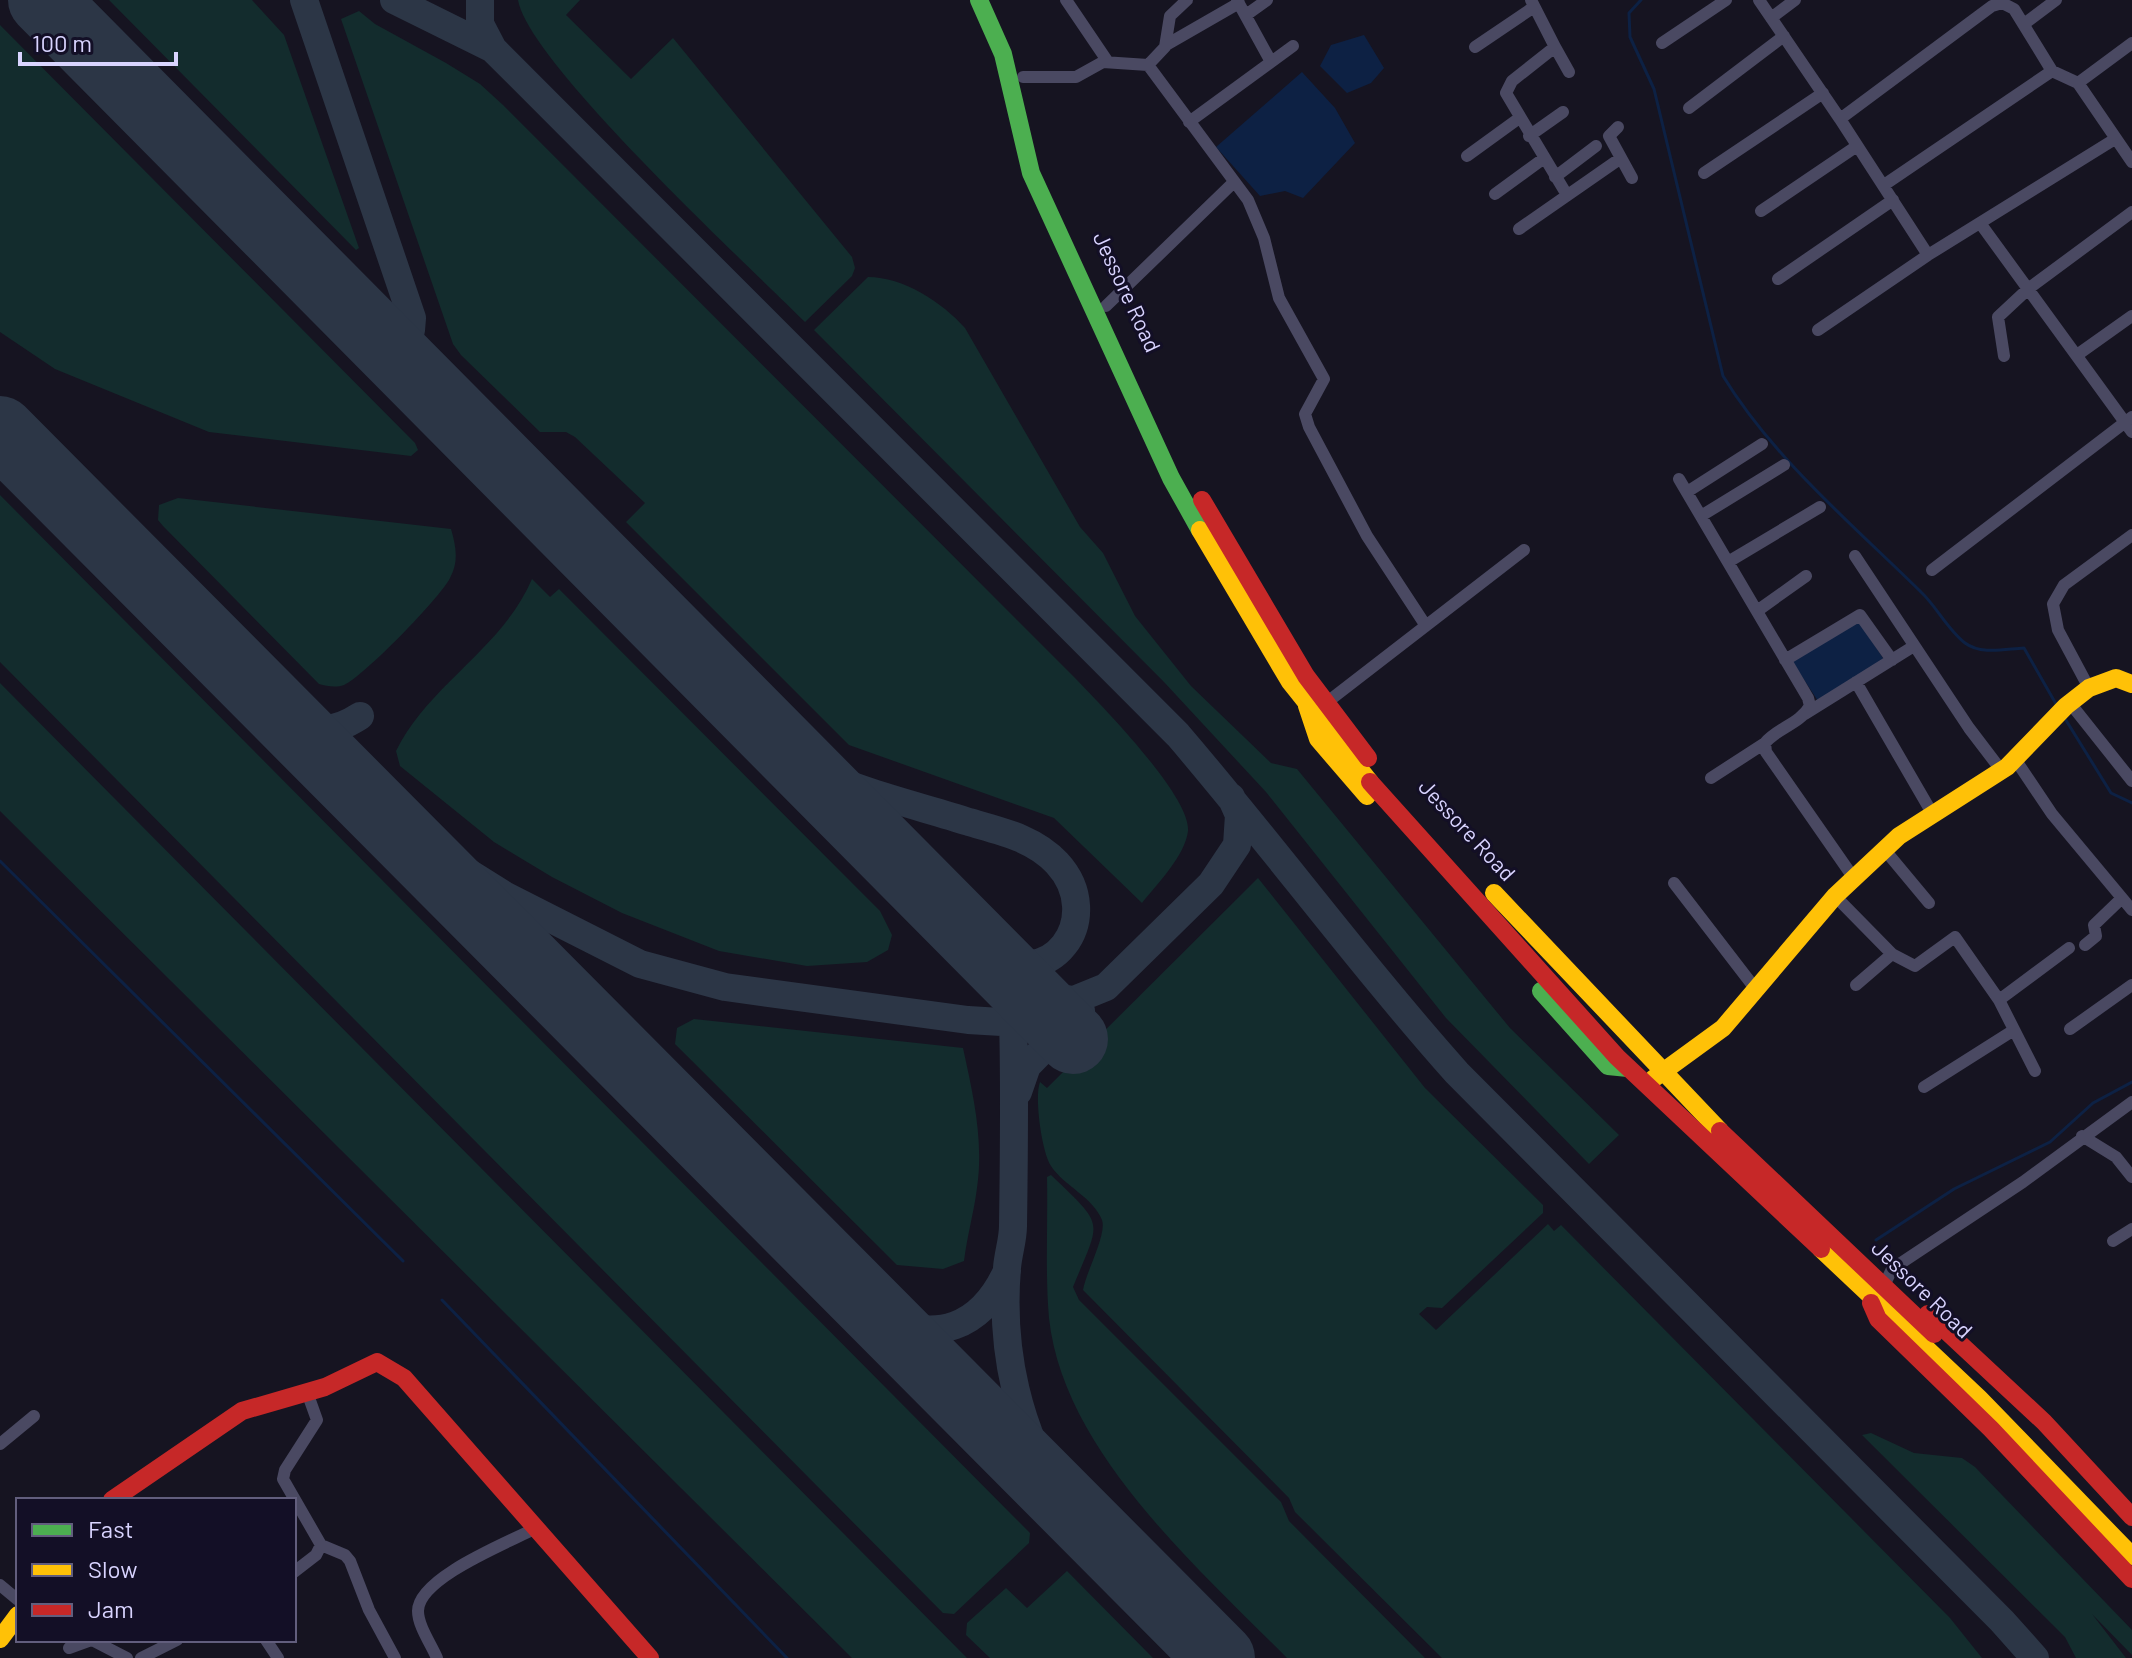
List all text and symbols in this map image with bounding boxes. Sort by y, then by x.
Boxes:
scale bar [20,16,176,66]
text: 100 m [32,28,92,57]
street label: Jessore Road [1089,227,1167,356]
street label: Jessore Road [1414,773,1521,886]
street label: Jessore Road [1867,1234,1978,1343]
legend [16,1498,296,1642]
text: Fast [88,1514,133,1543]
text: Slow [88,1554,137,1583]
text: Jam [88,1594,134,1623]

